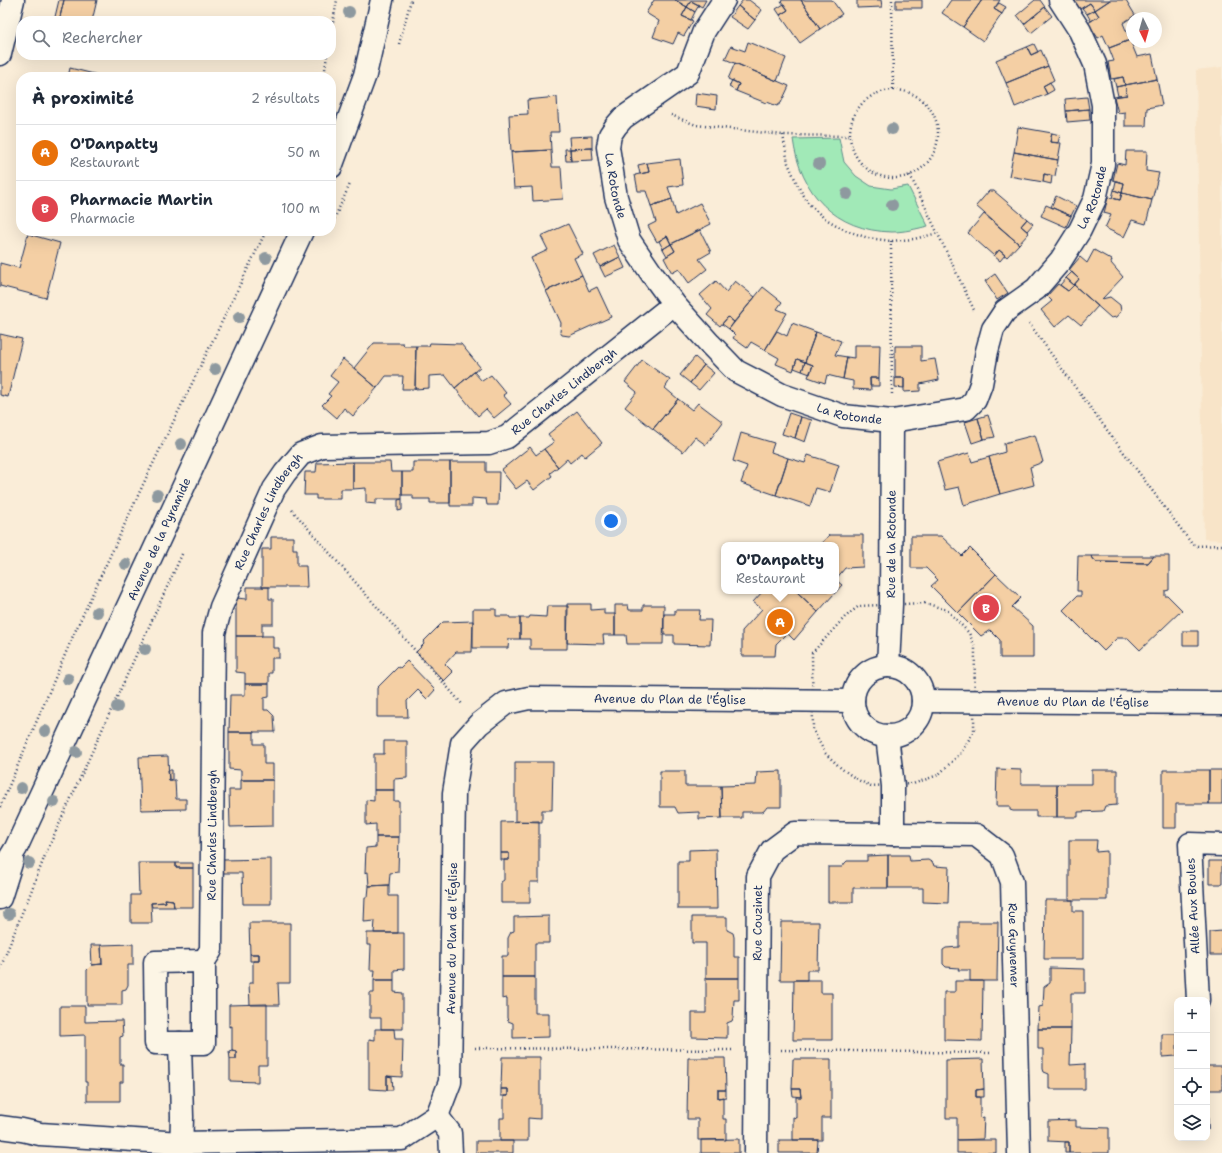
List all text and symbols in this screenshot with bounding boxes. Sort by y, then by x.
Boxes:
north arrow [1126,12,1162,48]
search box [16,16,336,60]
icon: search [30,27,52,49]
text: Rechercher [62,28,143,48]
text: À proximité [32,87,134,109]
text: 2 résultats [251,90,320,107]
text: O'Danpatty [70,134,158,154]
text: A [40,144,50,161]
text: 50 m [287,144,320,161]
street label: La Rotonde [601,152,630,221]
text: Restaurant [70,154,140,171]
street label: La Rotonde [1074,164,1110,232]
text: Pharmacie Martin [70,190,213,210]
text: B [41,200,49,217]
text: 100 m [281,200,320,217]
text: Pharmacie [70,210,135,227]
street label: Rue Charles Lindbergh [508,344,620,439]
street label: La Rotonde [814,399,883,428]
street label: Rue Charles Lindbergh [231,450,306,572]
street label: Avenue de la Pyramide [124,475,195,603]
street label: Rue de la Rotonde [883,490,900,598]
your location [601,511,621,531]
popup [721,542,839,594]
text: O'Danpatty [736,550,824,570]
text: Restaurant [736,570,805,587]
pin: B [973,593,999,623]
pin: A [767,607,793,637]
street label: Avenue du Plan de l'Église [594,691,746,708]
street label: Avenue du Plan de l'Église [997,693,1149,711]
street label: Rue Charles Lindbergh [203,769,221,901]
street label: Allée Aux Boules [1182,857,1204,955]
street label: Avenue du Plan de l'Église [443,862,461,1014]
street label: Rue Couzinet [749,885,766,961]
street label: Rue Guynemer [1005,903,1023,988]
map controls [1174,997,1210,1141]
button: + [1174,997,1210,1033]
button: − [1174,1033,1210,1069]
button: locate [1174,1069,1210,1105]
button: layers [1174,1105,1210,1141]

